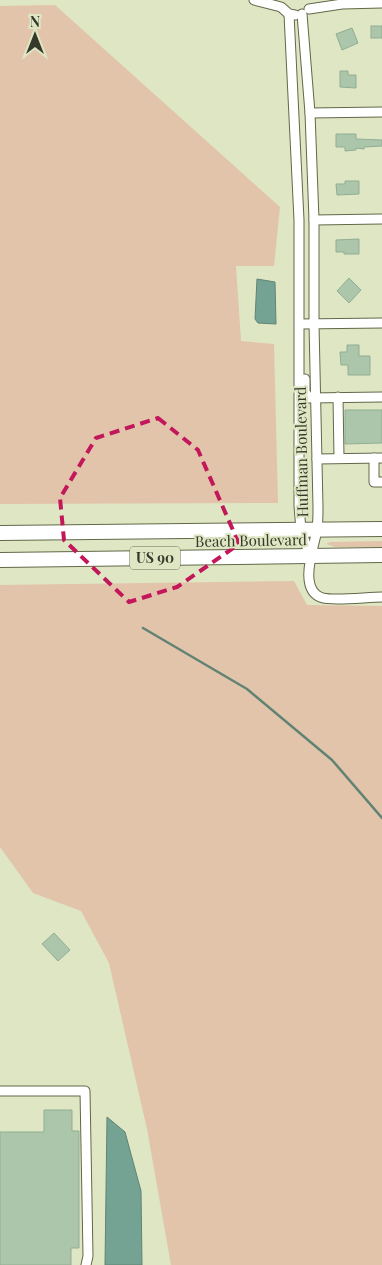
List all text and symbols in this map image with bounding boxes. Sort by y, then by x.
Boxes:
north arrow [10,10,60,60]
text: N [30,12,40,31]
street label: Huffman Boulevard [290,386,312,518]
street label: Beach Boulevard [195,529,307,551]
road number: US 90 [130,546,180,570]

